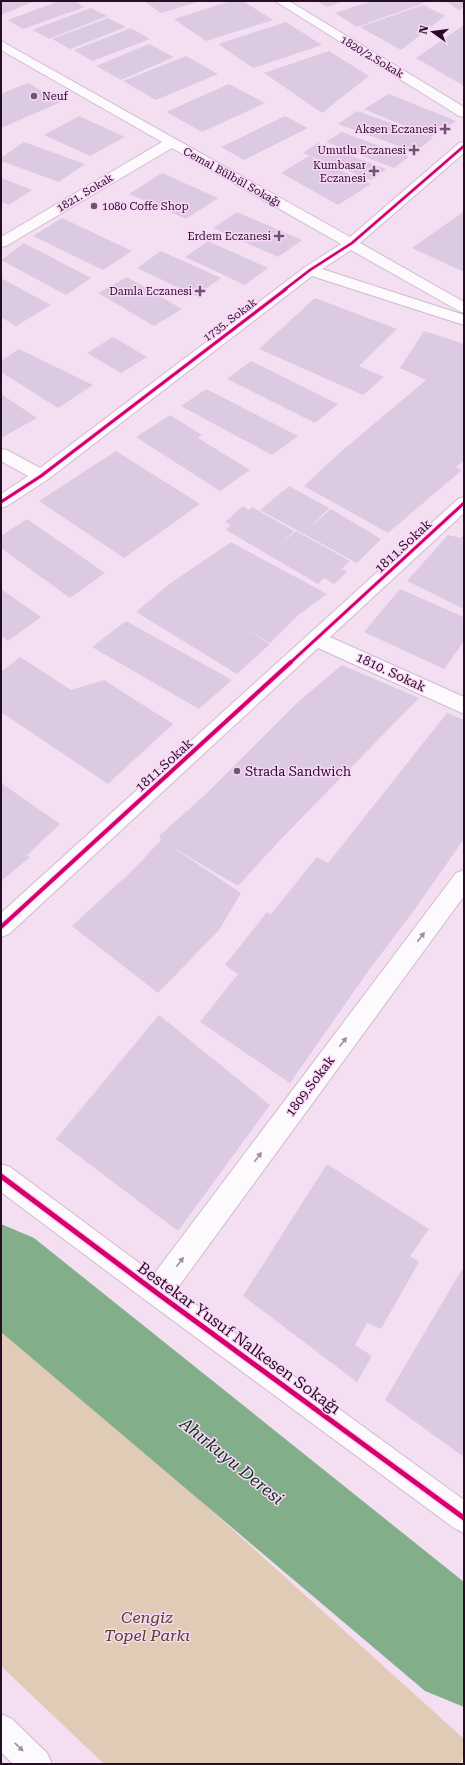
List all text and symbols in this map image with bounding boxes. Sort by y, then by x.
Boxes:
north arrow [413,12,453,52]
text: N [416,24,431,35]
street label: 1820/2.Sokak [338,33,406,81]
place label: Neuf [42,90,69,103]
marker: Neuf [29,91,39,101]
place label: Aksen Eczanesi [355,123,437,136]
marker: Aksen Eczanesi [440,124,450,134]
place label: Umutlu Eczanesi [317,144,406,157]
street label: Cemal Bülbül Sokağı [181,145,284,210]
marker: Umutlu Eczanesi [409,145,419,155]
place label: Kumbasar Eczanesi [313,159,366,185]
marker: Kumbasar Eczanesi [369,166,379,176]
street label: 1821. Sokak [54,171,116,215]
place label: 1080 Coffe Shop [102,200,189,213]
marker: 1080 Coffe Shop [89,201,99,211]
place label: Erdem Eczanesi [187,230,271,243]
marker: Erdem Eczanesi [274,231,284,241]
place label: Damla Eczanesi [109,285,192,298]
marker: Damla Eczanesi [195,286,205,296]
street label: 1735. Sokak [201,296,259,344]
street label: 1811.Sokak [372,516,434,576]
street label: 1810. Sokak [354,649,428,695]
street label: 1811.Sokak [132,735,196,795]
place label: Strada Sandwich [245,764,352,779]
marker: Strada Sandwich [232,766,242,776]
one-way arrow [417,932,425,943]
one-way arrow [339,1036,348,1047]
street label: 1809.Sokak [282,1053,338,1119]
one-way arrow [253,1152,262,1163]
one-way arrow [176,1256,184,1267]
street label: Bestekar Yusuf Nalkesen Sokağı [134,1258,344,1418]
water label: Ahırkuyu Deresi [176,1413,288,1509]
park label: Cengiz Topel Parkı [104,1608,190,1645]
one-way arrow [14,1742,23,1751]

